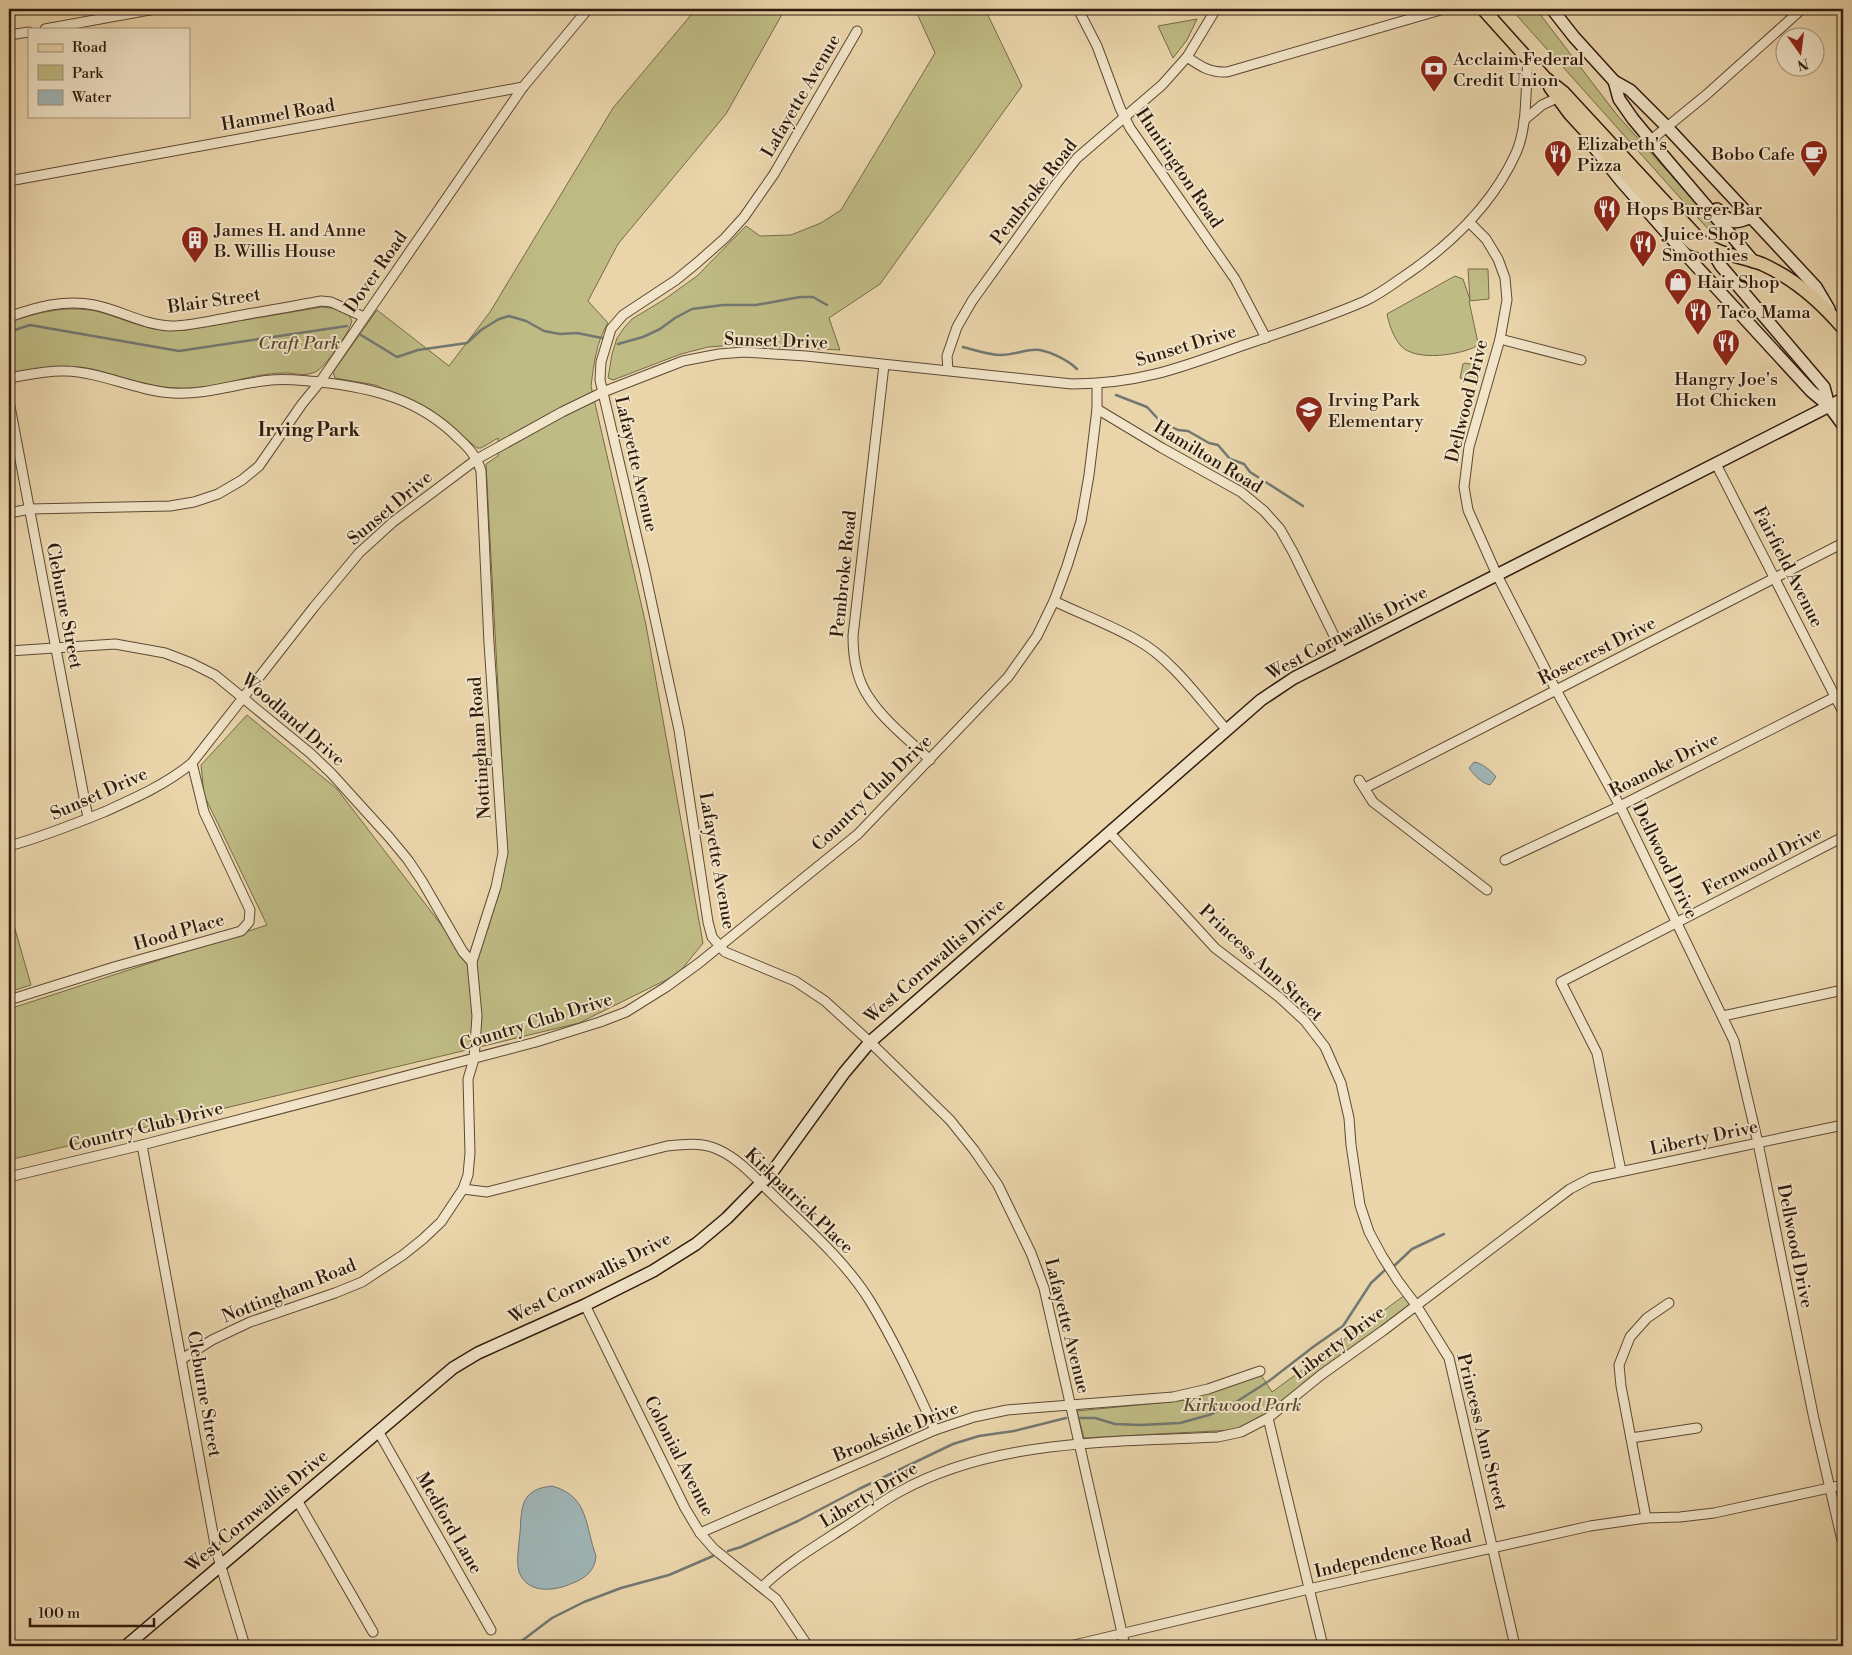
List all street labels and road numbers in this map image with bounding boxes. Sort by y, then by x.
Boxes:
street label: Lafayette Avenue [756,30,846,162]
street label: Hammel Road [219,94,337,136]
street label: Huntington Road [1130,103,1228,233]
street label: Pembroke Road [986,134,1083,249]
street label: Dover Road [339,226,413,317]
street label: Blair Street [165,283,262,319]
street label: Sunset Drive [1133,320,1239,372]
street label: Sunset Drive [724,328,828,354]
street label: Dellwood Drive [1441,337,1493,465]
street label: Lafayette Avenue [609,394,663,534]
street label: Hamilton Road [1149,415,1267,499]
street label: Sunset Drive [343,466,437,550]
street label: Fairfield Avenue [1748,503,1828,631]
street label: Pembroke Road [826,509,862,639]
street label: Cleburne Street [41,541,88,672]
street label: West Cornwallis Drive [1262,581,1432,686]
street label: Rosecrest Drive [1534,611,1660,691]
street label: Woodland Drive [235,668,350,771]
street label: Nottingham Road [463,675,496,820]
street label: Roanoke Drive [1605,727,1723,803]
street label: Country Club Drive [807,730,937,856]
street label: Sunset Drive [47,762,151,826]
street label: Lafayette Avenue [694,791,740,931]
street label: Dellwood Drive [1627,799,1703,923]
street label: Fernwood Drive [1699,821,1825,901]
street label: West Cornwallis Drive [859,894,1010,1029]
street label: Princess Ann Street [1194,900,1328,1027]
street label: Hood Place [131,908,227,956]
street label: Country Club Drive [457,988,615,1056]
street label: Country Club Drive [66,1097,226,1157]
street label: Liberty Drive [1648,1115,1760,1161]
street label: Kirkpatrick Place [740,1143,858,1259]
street label: Dellwood Drive [1772,1182,1818,1310]
street label: West Cornwallis Drive [504,1227,675,1329]
street label: Nottingham Road [218,1253,360,1328]
street label: Lafayette Avenue [1039,1256,1095,1396]
street label: Liberty Drive [1288,1301,1390,1385]
street label: Cleburne Street [182,1329,227,1460]
street label: Princess Ann Street [1451,1351,1513,1514]
street label: Colonial Avenue [639,1392,719,1520]
street label: Brookside Drive [829,1396,962,1468]
street label: West Cornwallis Drive [180,1445,333,1578]
street label: Liberty Drive [816,1457,922,1533]
street label: Medford Lane [411,1468,487,1578]
street label: Independence Road [1312,1525,1475,1583]

